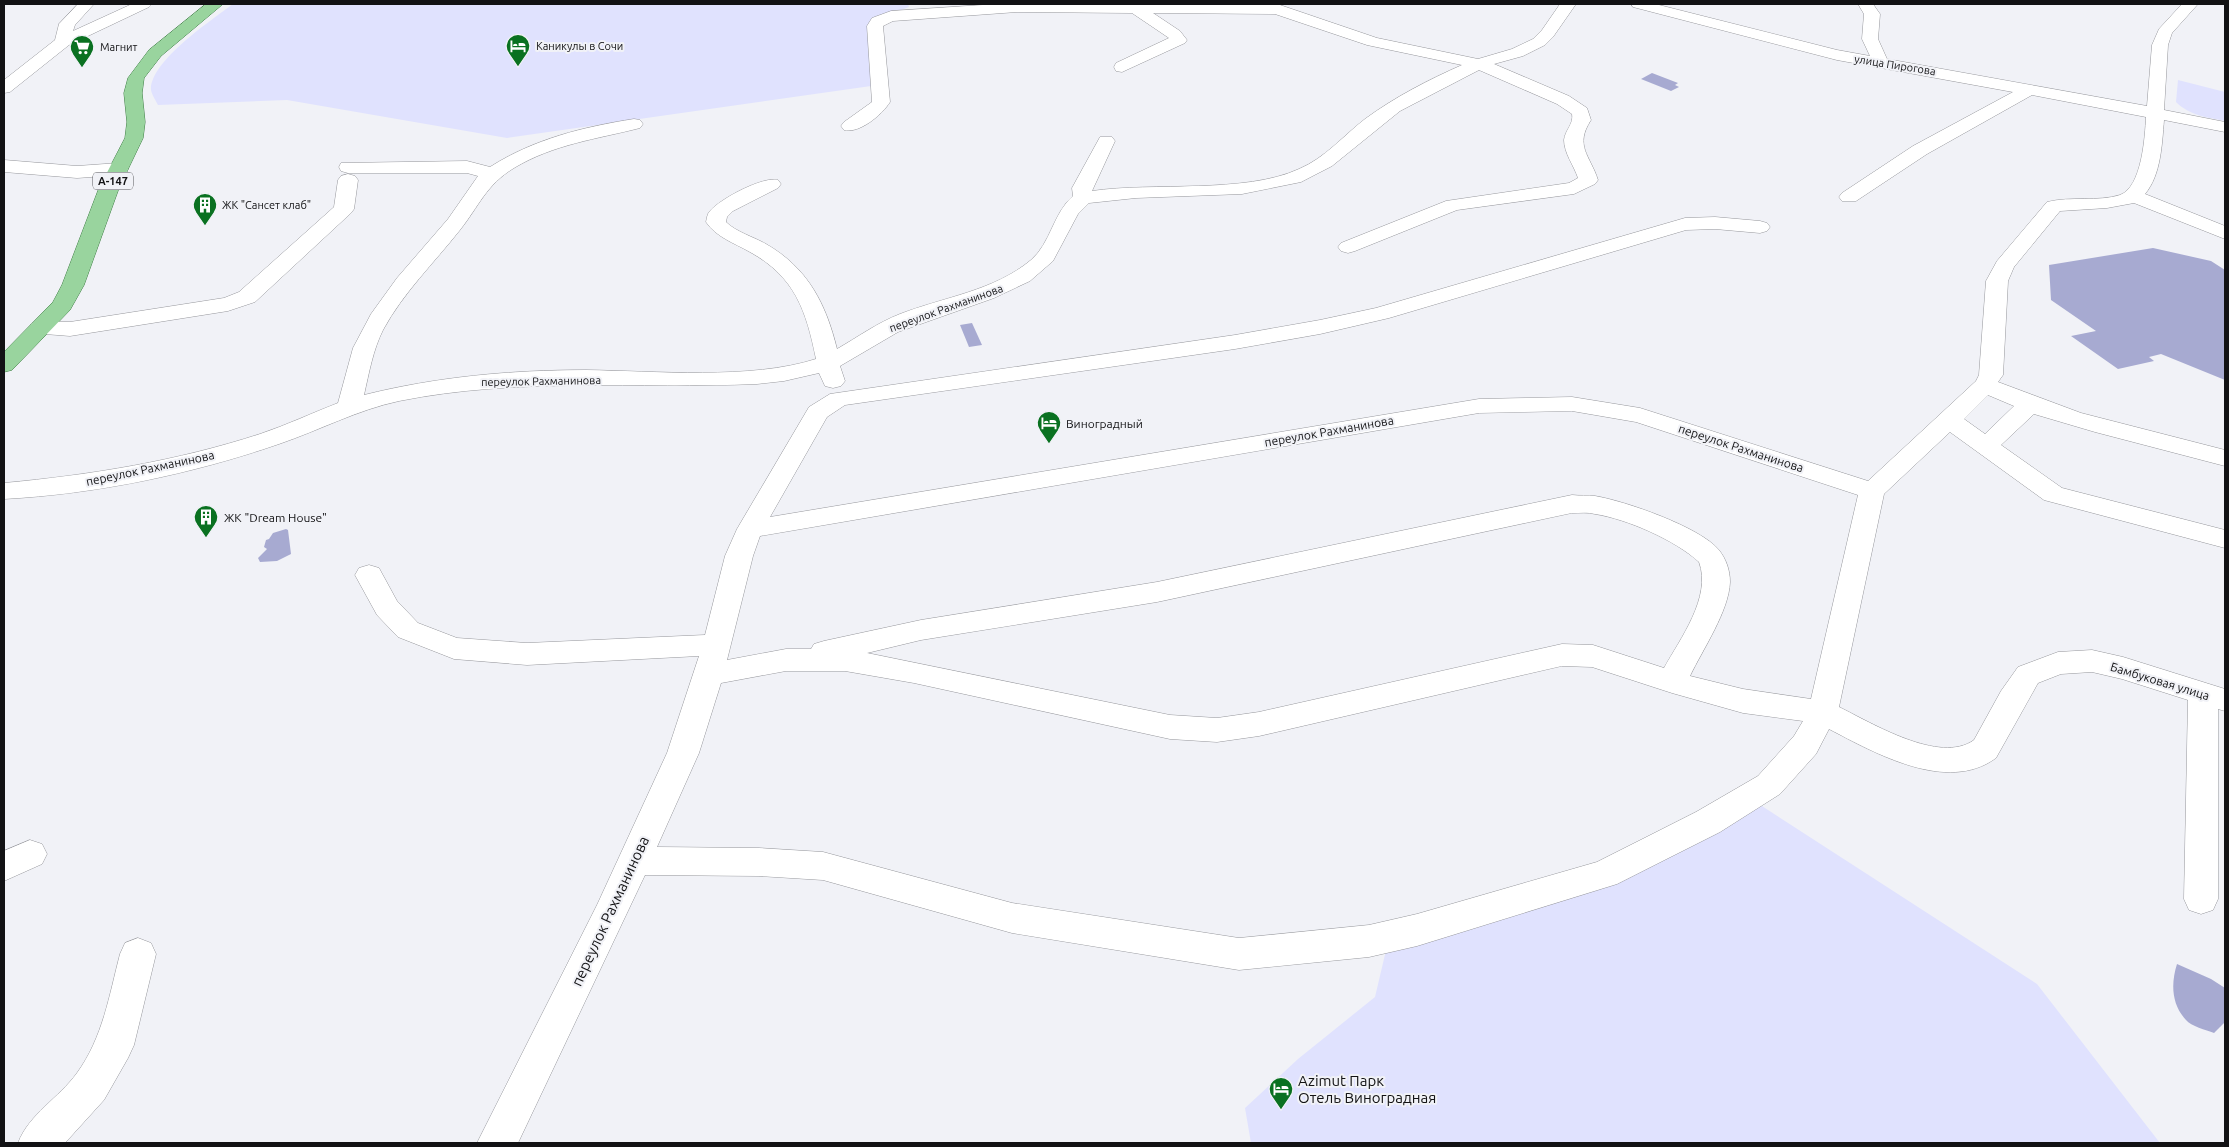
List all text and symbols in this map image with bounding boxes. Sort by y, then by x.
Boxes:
hotel icon: Каникулы в Сочи [505,33,531,67]
supermarket icon: Магнит [69,34,95,68]
place label: Каникулы в Сочи [536,40,623,52]
place label: Магнит [100,41,138,53]
street label: улица Пирогова [1853,53,1937,77]
road number: А-147 [93,172,133,190]
building icon: ЖК "Сансет клаб" [192,192,218,226]
place label: ЖК "Сансет клаб" [222,199,311,211]
street label: переулок Рахманинова [888,282,1004,334]
street label: переулок Рахманинова [481,374,601,388]
hotel icon: Виноградный [1036,410,1062,444]
street label: переулок Рахманинова [1263,413,1395,449]
place label: Виноградный [1066,417,1143,430]
street label: переулок Рахманинова [1677,422,1805,474]
street label: переулок Рахманинова [85,448,215,488]
building icon: ЖК "Dream House" [193,504,219,538]
place label: ЖК "Dream House" [224,511,327,524]
street label: Бамбуковая улица [2109,660,2211,702]
street label: переулок Рахманинова [568,833,652,989]
place label: Azimut Парк Отель Виноградная [1298,1072,1436,1106]
hotel icon: Azimut Парк Отель Виноградная [1268,1076,1294,1110]

